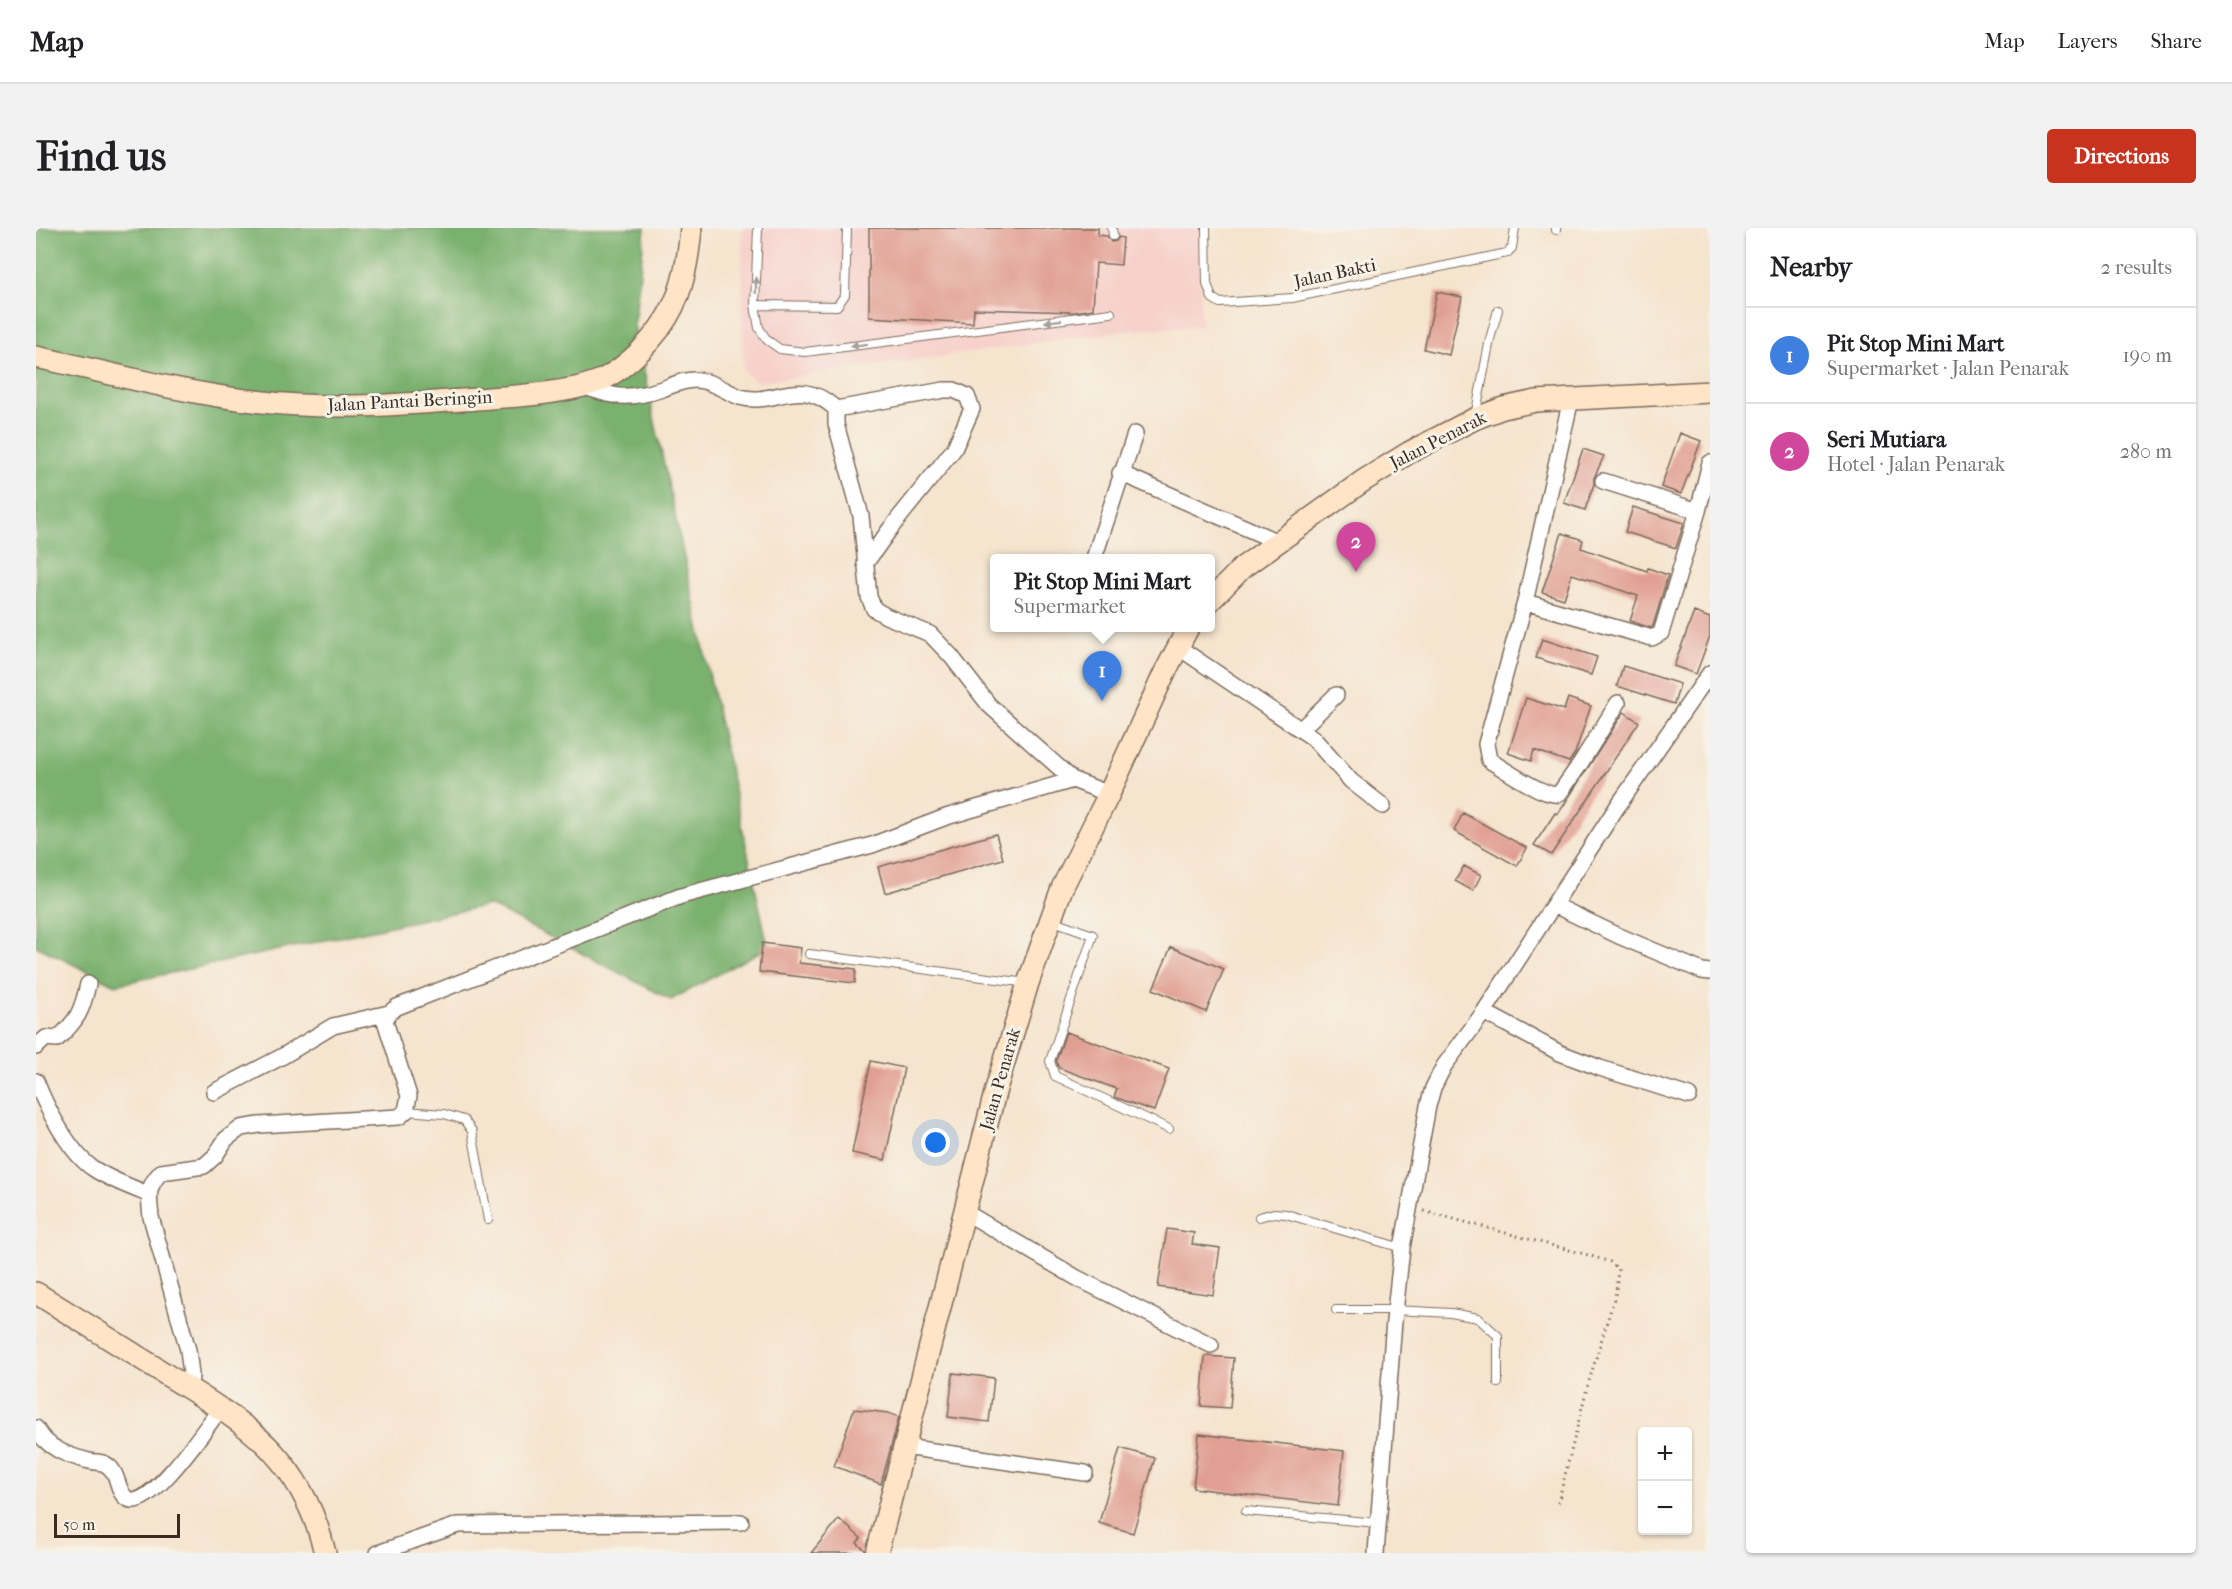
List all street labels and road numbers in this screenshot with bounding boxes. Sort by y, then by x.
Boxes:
street label: Jalan Bakti [1290,254,1379,293]
street label: Jalan Pantai Beringin [325,387,494,416]
street label: Jalan Penarak [1385,407,1491,475]
street label: Jalan Penarak [975,1025,1025,1135]

